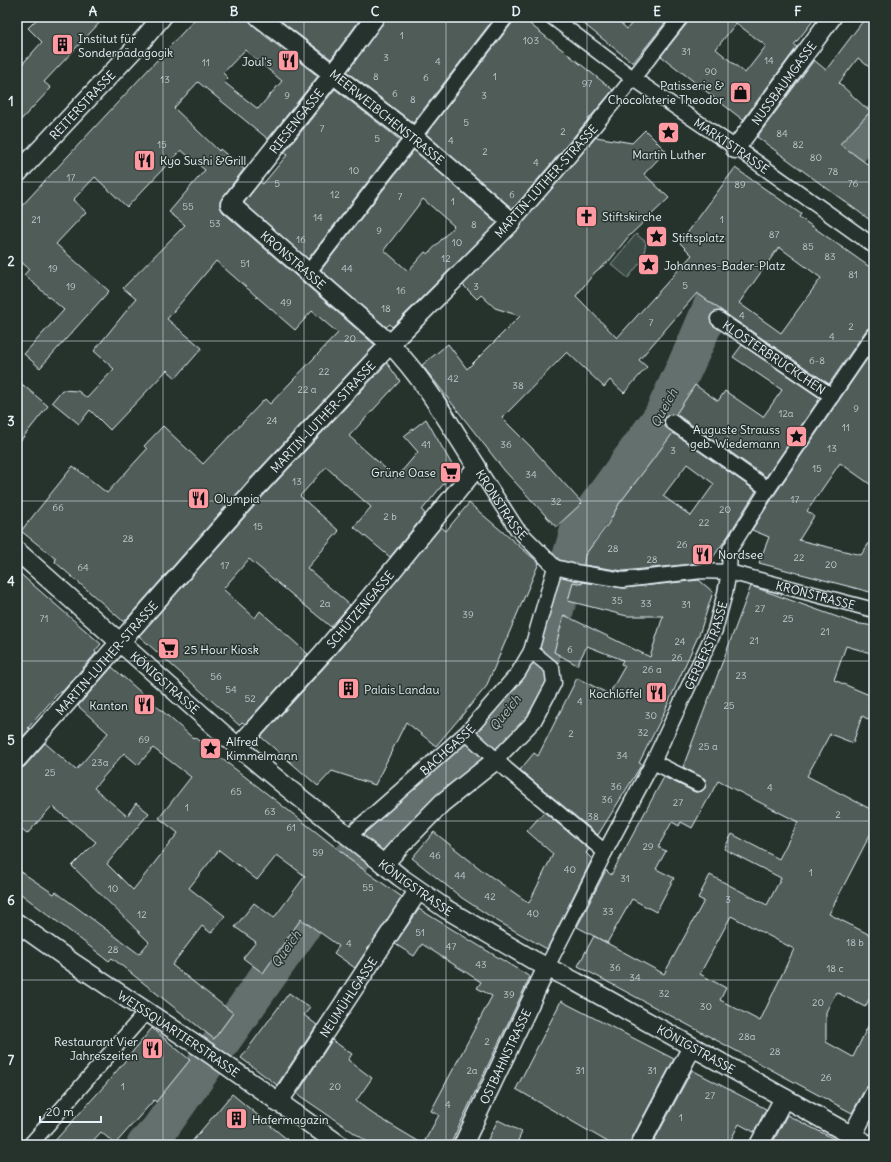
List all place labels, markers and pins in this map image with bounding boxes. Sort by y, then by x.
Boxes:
place label: Institut für Sonderpädagogik [78,31,173,60]
building icon: Institut für Sonderpädagogik [49,32,75,58]
restaurant icon: Joul's [275,48,301,74]
place label: Joul's [242,54,272,69]
place label: Patisserie & Chocolaterie Theodor [608,78,724,107]
shop icon: Patisserie & Chocolaterie Theodor [727,79,753,105]
place icon: Martin Luther [656,120,682,146]
restaurant icon: Kyo Sushi &Grill [132,147,158,173]
place label: Martin Luther [632,147,706,162]
place label: Kyo Sushi &Grill [160,153,246,168]
church icon: Stiftskirche [574,203,600,229]
place label: Stiftskirche [602,209,662,224]
place icon: Stiftsplatz [643,224,669,250]
place label: Stiftsplatz [672,230,725,245]
place icon: Johannes-Bader-Platz [636,252,662,278]
place label: Johannes-Bader-Platz [664,258,786,273]
place label: Auguste Strauss geb. Wiedemann [690,422,780,451]
place icon: Auguste Strauss geb. Wiedemann [783,423,809,449]
supermarket icon: Grüne Oase [438,459,464,485]
place label: Grüne Oase [371,465,436,480]
restaurant icon: Olympia [186,485,212,511]
place label: Olympia [214,491,260,506]
restaurant icon: Nordsee [690,541,716,567]
place label: Nordsee [718,547,763,562]
supermarket icon: 25 Hour Kiosk [155,636,181,662]
place label: 25 Hour Kiosk [184,642,259,657]
building icon: Palais Landau [336,676,362,702]
restaurant icon: Kochlöffel [644,680,670,706]
place label: Palais Landau [364,682,439,697]
place label: Kochlöffel [589,686,642,701]
restaurant icon: Kanton [131,692,157,718]
place label: Kanton [89,698,128,713]
place label: Alfred Kimmelmann [226,734,298,763]
place icon: Alfred Kimmelmann [198,735,224,761]
place label: Restaurant Vier Jahreszeiten [54,1034,138,1063]
restaurant icon: Restaurant Vier Jahreszeiten [140,1035,166,1061]
building icon: Hafermagazin [224,1106,250,1132]
place label: Hafermagazin [252,1112,329,1127]

